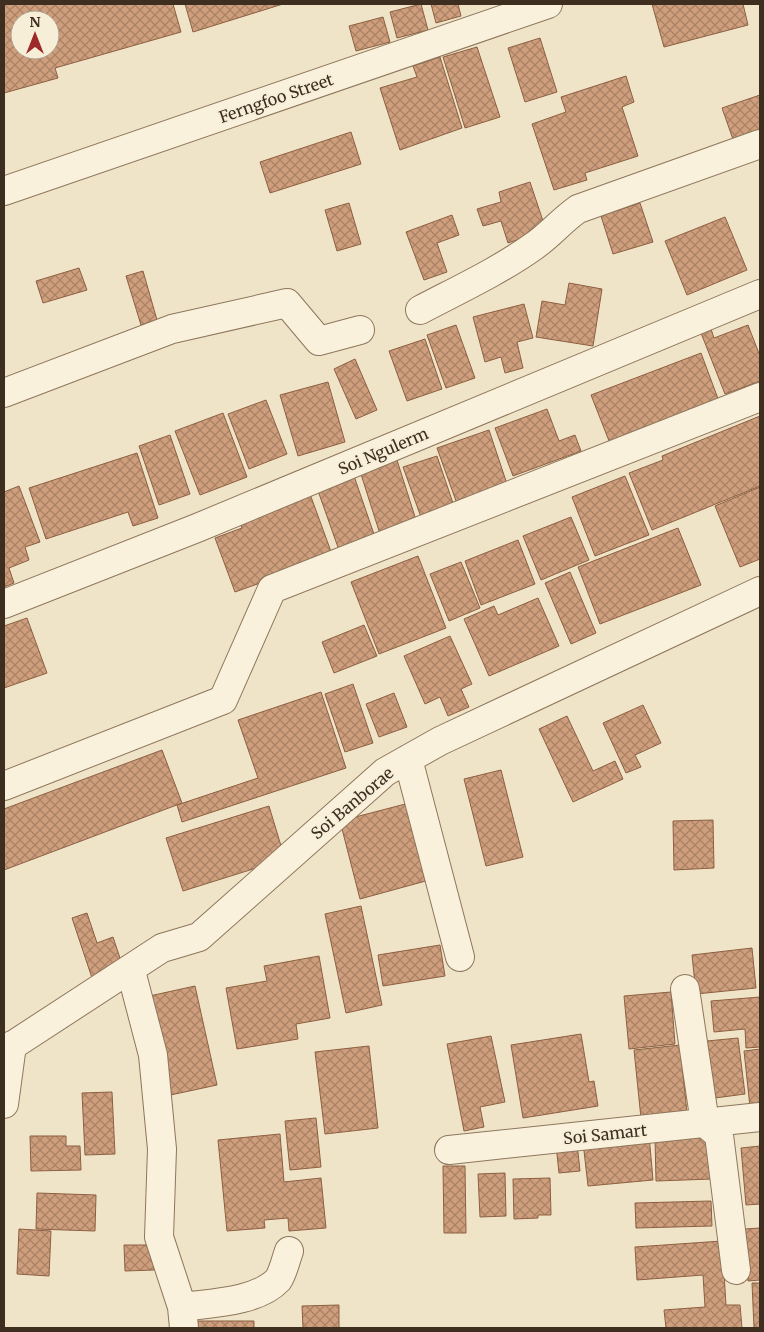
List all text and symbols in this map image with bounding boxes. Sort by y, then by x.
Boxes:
north arrow [10,10,60,60]
text: N [29,13,41,31]
street label: Ferngfoo Street [216,69,336,127]
street label: Soi Ngulerm [335,423,431,479]
street label: Soi Banborae [307,763,397,843]
street label: Soi Samart [562,1120,649,1148]

